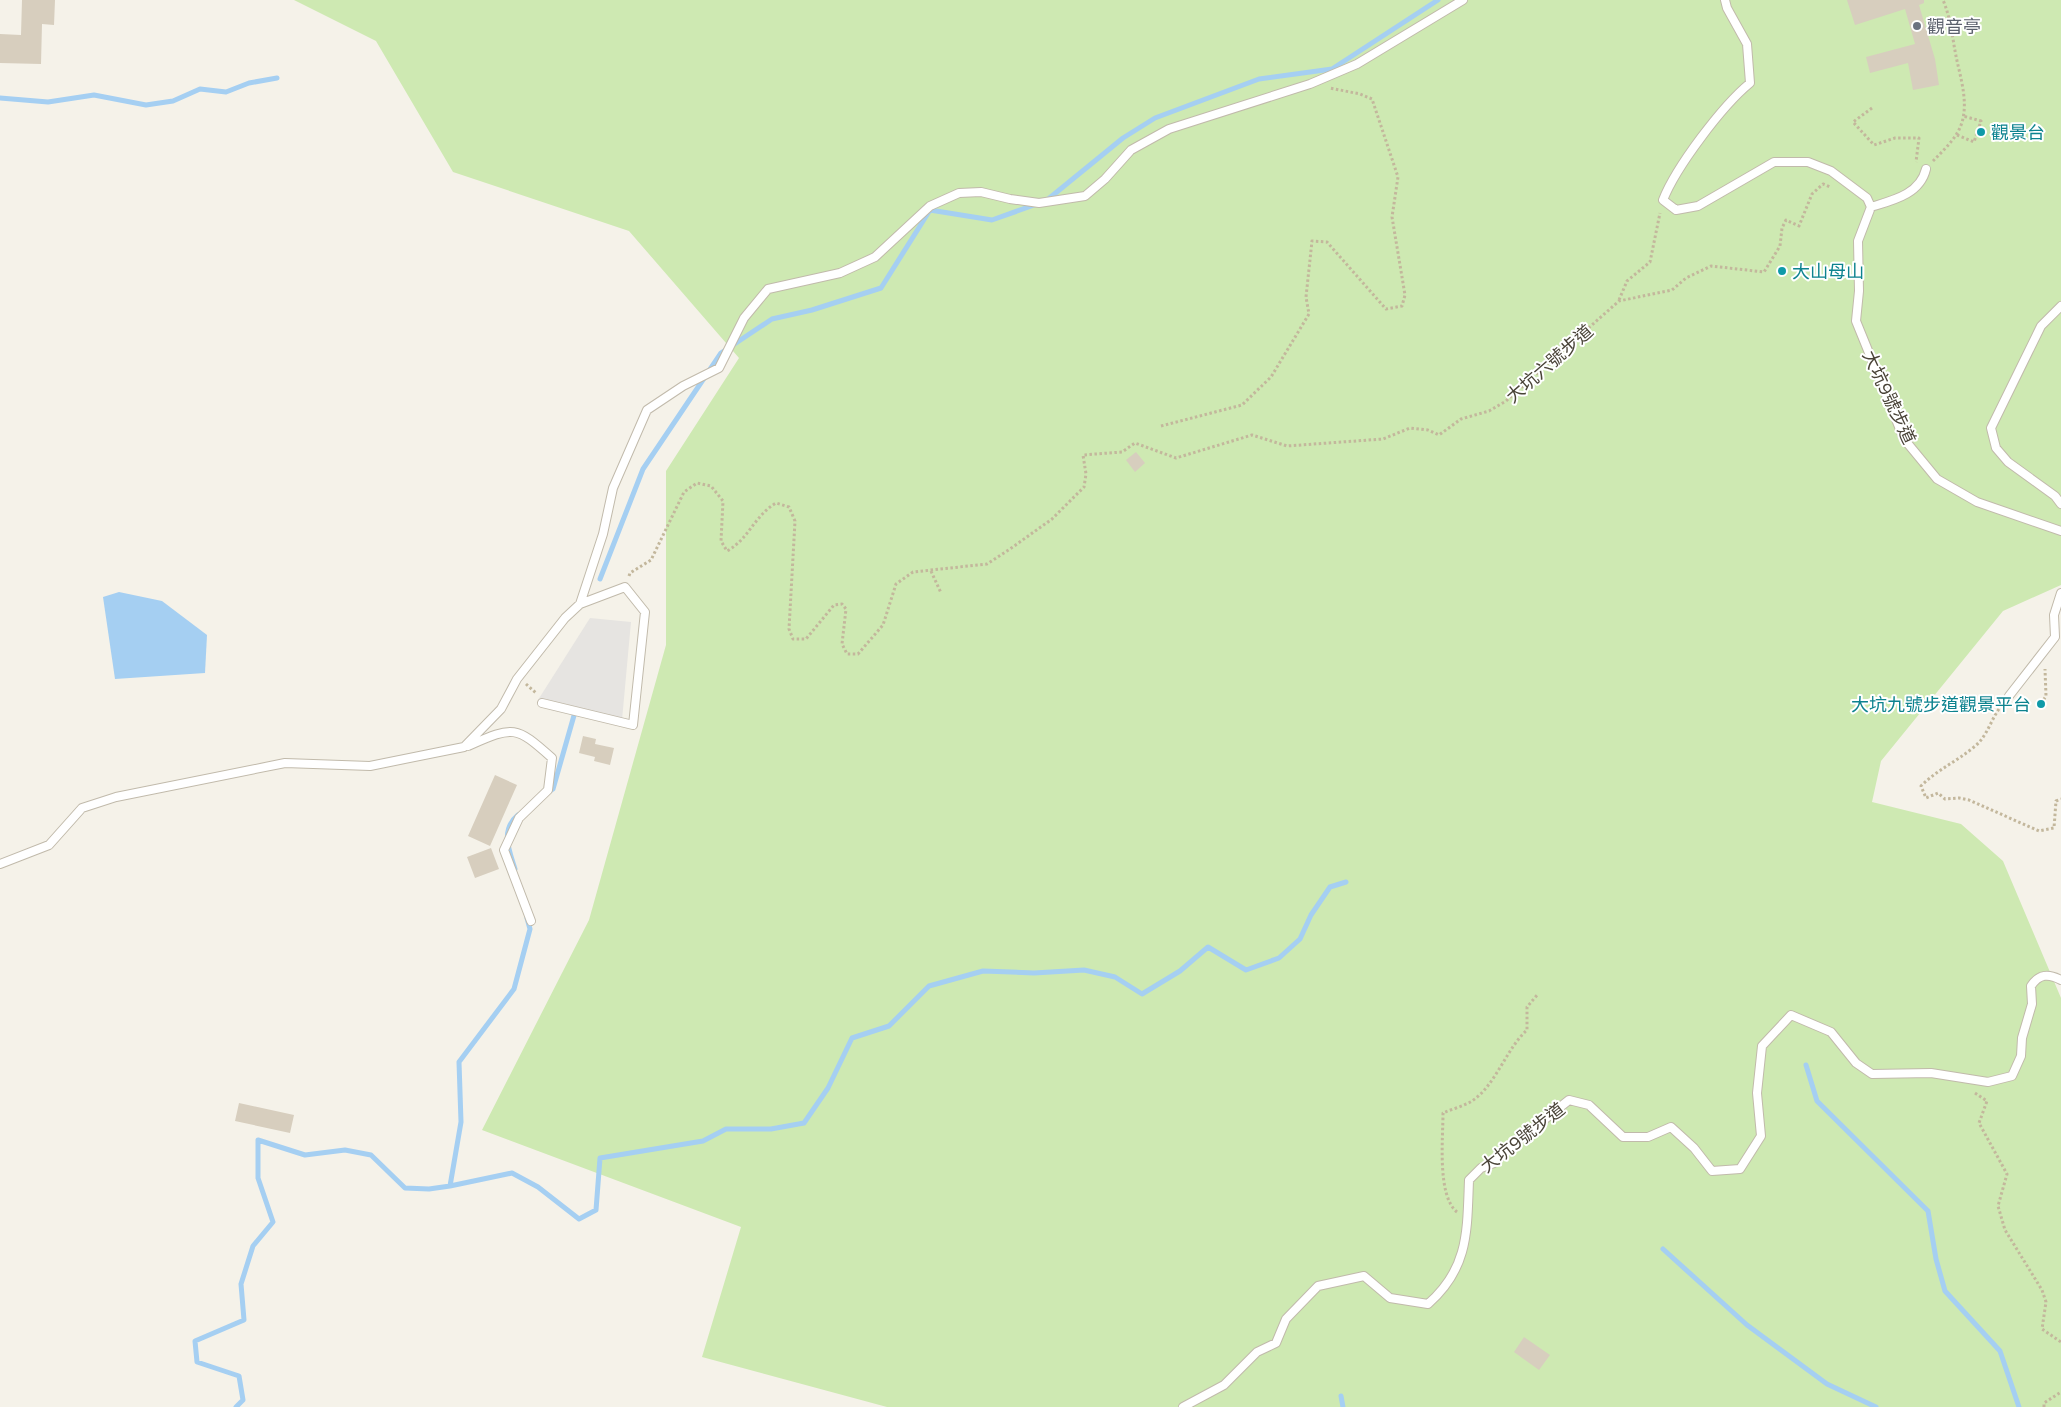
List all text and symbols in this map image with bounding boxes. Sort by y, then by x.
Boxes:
place label: 觀音亭 [1927,15,1981,37]
marker: 觀音亭 [1911,20,1923,32]
place label: 觀景台 [1991,121,2045,143]
marker: 觀景台 [1975,126,1987,138]
place label: 大山母山 [1792,260,1864,282]
marker: 大山母山 [1776,265,1788,277]
street label: 大坑六號步道 [1501,319,1597,407]
street label: 大坑9號步道 [1859,347,1921,447]
place label: 大坑九號步道觀景平台 [1851,693,2031,715]
marker: 大坑九號步道觀景平台 [2035,698,2047,710]
street label: 大坑9號步道 [1475,1097,1569,1177]

